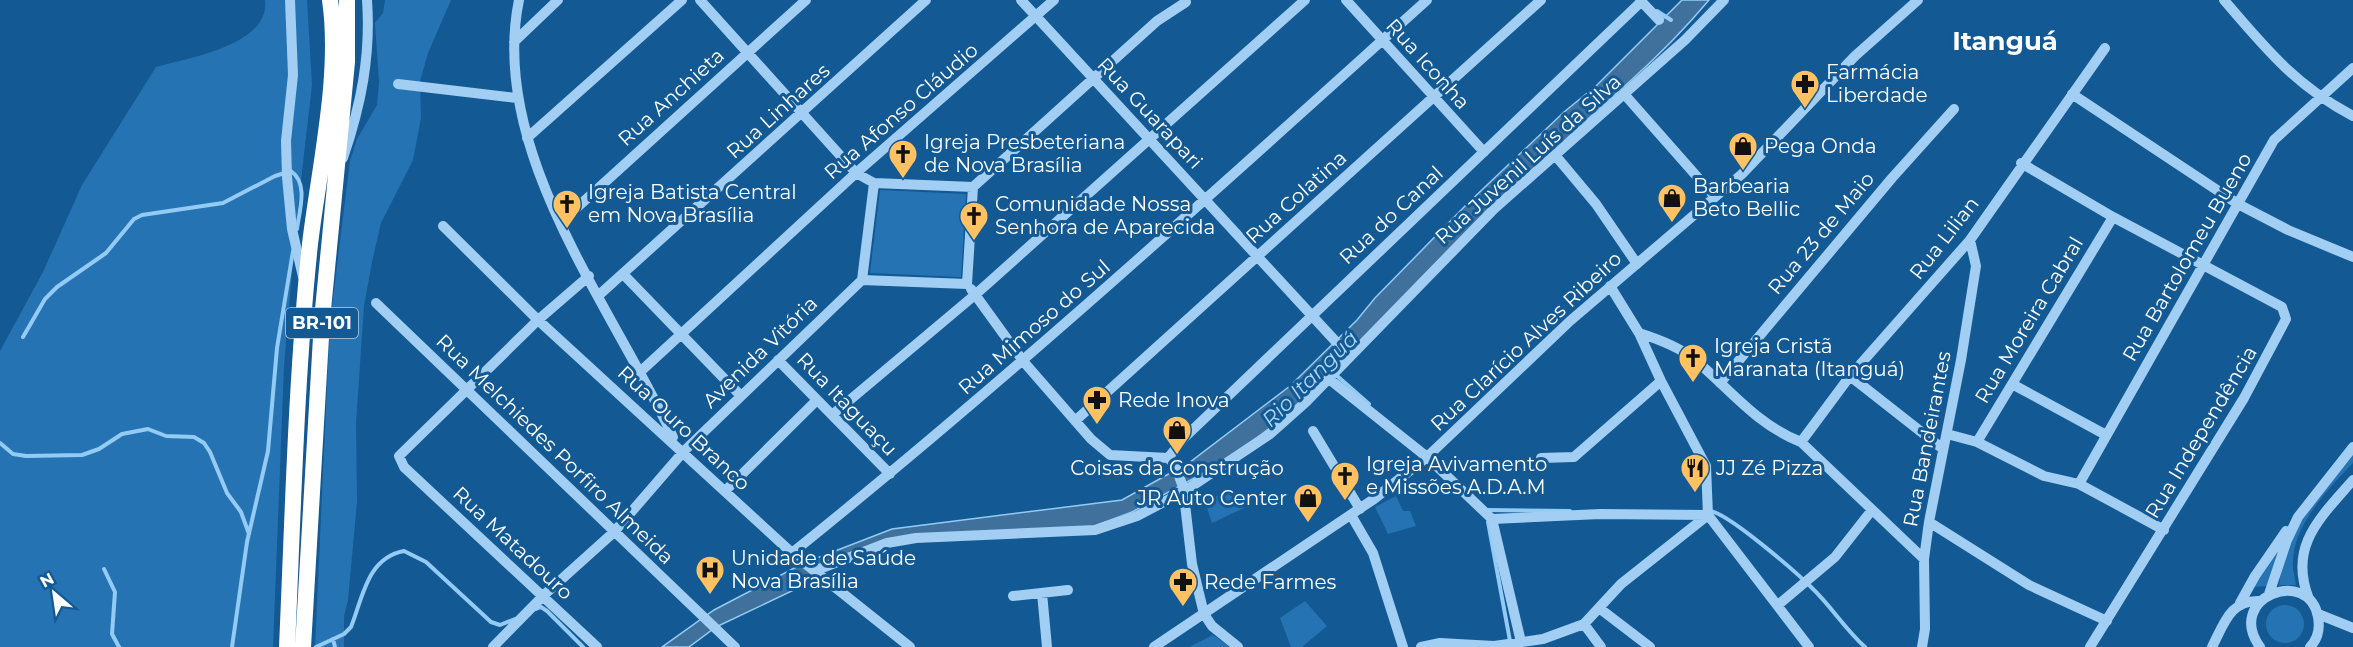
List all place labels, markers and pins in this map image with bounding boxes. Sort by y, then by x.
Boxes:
place label: Farmácia Liberdade [1826,60,1928,107]
pharmacy icon: Farmácia Liberdade [1789,68,1821,110]
place label: Igreja Presbeteriana de Nova Brasília [924,130,1125,177]
shop icon: Pega Onda [1727,130,1759,172]
place label: Pega Onda [1764,134,1877,158]
church icon: Igreja Presbeteriana de Nova Brasília [887,138,919,180]
place label: Barbearia Beto Bellic [1693,174,1800,221]
place label: Igreja Batista Central em Nova Brasília [588,180,797,227]
shop icon: Barbearia Beto Bellic [1656,182,1688,224]
church icon: Igreja Batista Central em Nova Brasília [551,188,583,230]
place label: Comunidade Nossa Senhora de Aparecida [995,192,1215,239]
church icon: Comunidade Nossa Senhora de Aparecida [958,200,990,242]
place label: Igreja Cristã Maranata (Itanguá) [1714,334,1905,381]
church icon: Igreja Cristã Maranata (Itanguá) [1677,342,1709,384]
pharmacy icon: Rede Inova [1081,384,1113,426]
place label: Rede Inova [1118,388,1229,412]
shop icon: Coisas da Construção [1161,414,1193,456]
place label: Igreja Avivamento e Missões A.D.A.M [1366,452,1547,499]
restaurant icon: JJ Zé Pizza [1679,452,1711,494]
place label: Coisas da Construção [1070,456,1284,480]
place label: JJ Zé Pizza [1715,456,1823,480]
church icon: Igreja Avivamento e Missões A.D.A.M [1329,460,1361,502]
shop icon: JR Auto Center [1292,482,1324,524]
place label: JR Auto Center [1136,486,1287,510]
place label: Unidade de Saúde Nova Brasília [731,546,916,593]
hospital icon: Unidade de Saúde Nova Brasília [694,554,726,596]
pharmacy icon: Rede Farmes [1167,566,1199,608]
place label: Rede Farmes [1204,570,1337,594]

